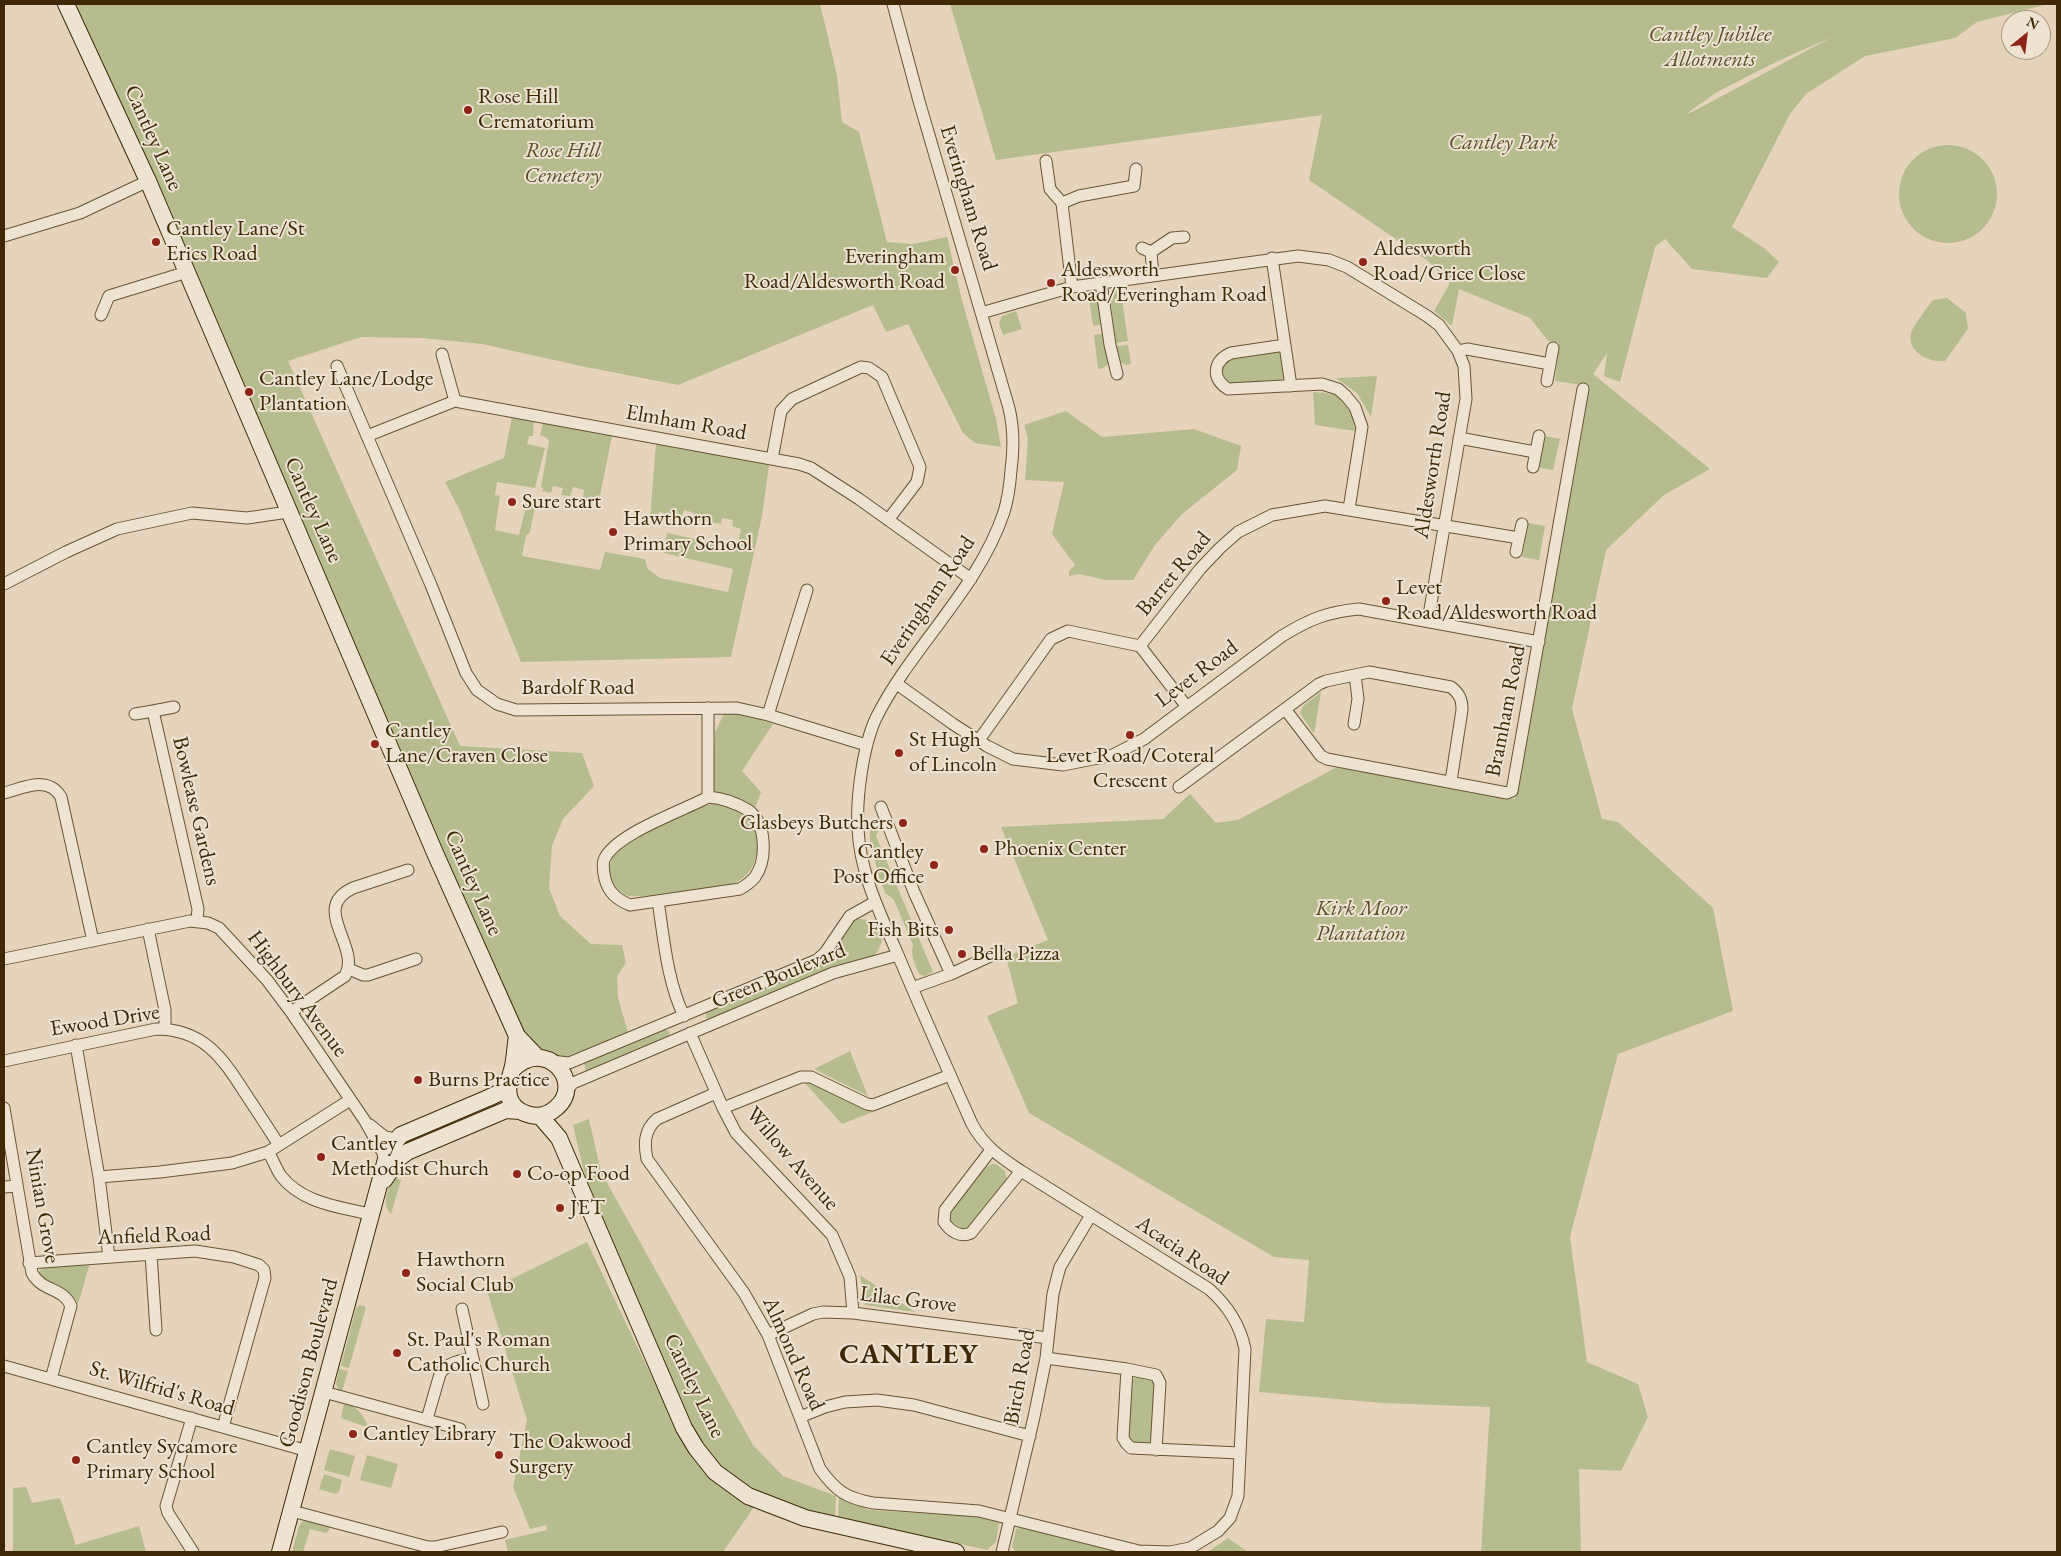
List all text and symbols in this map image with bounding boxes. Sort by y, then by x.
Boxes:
north arrow [2001,10,2051,60]
text: N [2023,12,2042,33]
park label: Cantley Jubilee Allotments [1648,22,1772,74]
street label: Cantley Lane [118,81,188,195]
place label: Rose Hill Crematorium [478,84,595,136]
marker: Rose Hill Crematorium [462,104,474,116]
street label: Everingham Road [933,122,1003,274]
park label: Cantley Park [1448,130,1558,156]
park label: Rose Hill Cemetery [524,138,602,190]
place label: Cantley Lane/St Erics Road [166,216,305,268]
marker: Cantley Lane/St Erics Road [150,236,162,248]
place label: Aldesworth Road/Grice Close [1373,236,1526,288]
place label: Everingham Road/Aldesworth Road [744,244,945,296]
marker: Aldesworth Road/Grice Close [1357,256,1369,268]
place label: Aldesworth Road/Everingham Road [1061,257,1267,308]
marker: Everingham Road/Aldesworth Road [949,264,961,276]
marker: Aldesworth Road/Everingham Road [1045,277,1057,289]
place label: Cantley Lane/Lodge Plantation [259,366,433,418]
marker: Cantley Lane/Lodge Plantation [243,386,255,398]
street label: Aldesworth Road [1408,389,1458,541]
street label: Elmham Road [623,399,749,447]
street label: Cantley Lane [278,453,348,567]
place label: Sure start [522,489,601,515]
marker: Sure start [506,496,518,508]
place label: Hawthorn Primary School [623,506,752,558]
marker: Hawthorn Primary School [607,526,619,538]
street label: Barret Road [1131,526,1217,622]
street label: Everingham Road [875,531,981,671]
place label: Levet Road/Aldesworth Road [1396,575,1597,626]
marker: Levet Road/Aldesworth Road [1380,595,1392,607]
street label: Levet Road [1151,634,1243,714]
street label: Bramham Road [1480,643,1532,779]
street label: Bardolf Road [521,675,635,701]
place label: Cantley Lane/Craven Close [385,718,548,769]
place label: St Hugh of Lincoln [909,727,997,778]
marker: Levet Road/Coteral Crescent [1124,729,1136,741]
street label: Bowlease Gardens [166,734,226,888]
marker: Cantley Lane/Craven Close [369,738,381,750]
place label: Levet Road/Coteral Crescent [1046,743,1214,794]
marker: St Hugh of Lincoln [893,747,905,759]
place label: Glasbeys Butchers [740,810,893,836]
marker: Glasbeys Butchers [897,817,909,829]
street label: Cantley Lane [438,826,508,940]
place label: Phoenix Center [994,836,1126,862]
place label: Cantley Post Office [833,839,924,890]
marker: Phoenix Center [978,843,990,855]
marker: Cantley Post Office [928,859,940,871]
park label: Kirk Moor Plantation [1315,896,1407,948]
place label: Fish Bits [867,917,939,943]
marker: Fish Bits [943,924,955,936]
street label: Highbury Avenue [241,926,353,1062]
street label: Green Boulevard [708,937,850,1015]
place label: Bella Pizza [972,941,1060,967]
marker: Bella Pizza [956,948,968,960]
street label: Ewood Drive [48,999,162,1043]
place label: Burns Practice [428,1067,550,1093]
marker: Burns Practice [412,1074,424,1086]
street label: Willow Avenue [740,1102,844,1216]
place label: Cantley Methodist Church [331,1131,489,1182]
street label: Ninian Grove [19,1146,65,1266]
marker: Cantley Methodist Church [315,1151,327,1163]
place label: Co-op Food [527,1161,630,1187]
marker: Co-op Food [511,1168,523,1180]
place label: JET [570,1195,605,1221]
marker: JET [554,1202,566,1214]
street label: Acacia Road [1131,1210,1233,1292]
street label: Anfield Road [97,1221,211,1251]
place label: Hawthorn Social Club [416,1247,514,1298]
marker: Hawthorn Social Club [400,1267,412,1279]
street label: Goodison Boulevard [274,1275,344,1451]
street label: Lilac Grove [858,1281,958,1319]
street label: Almond Road [756,1293,830,1415]
place label: St. Paul's Roman Catholic Church [407,1327,550,1378]
street label: Birch Road [999,1327,1041,1427]
street label: Cantley Lane [657,1330,731,1442]
district label: CANTLEY [838,1338,980,1372]
marker: St. Paul's Roman Catholic Church [391,1347,403,1359]
street label: St. Wilfrid's Road [86,1356,238,1422]
place label: Cantley Library [363,1421,496,1447]
marker: Cantley Library [347,1428,359,1440]
place label: The Oakwood Surgery [509,1429,631,1480]
place label: Cantley Sycamore Primary School [86,1434,237,1485]
marker: The Oakwood Surgery [493,1449,505,1461]
marker: Cantley Sycamore Primary School [70,1454,82,1466]

